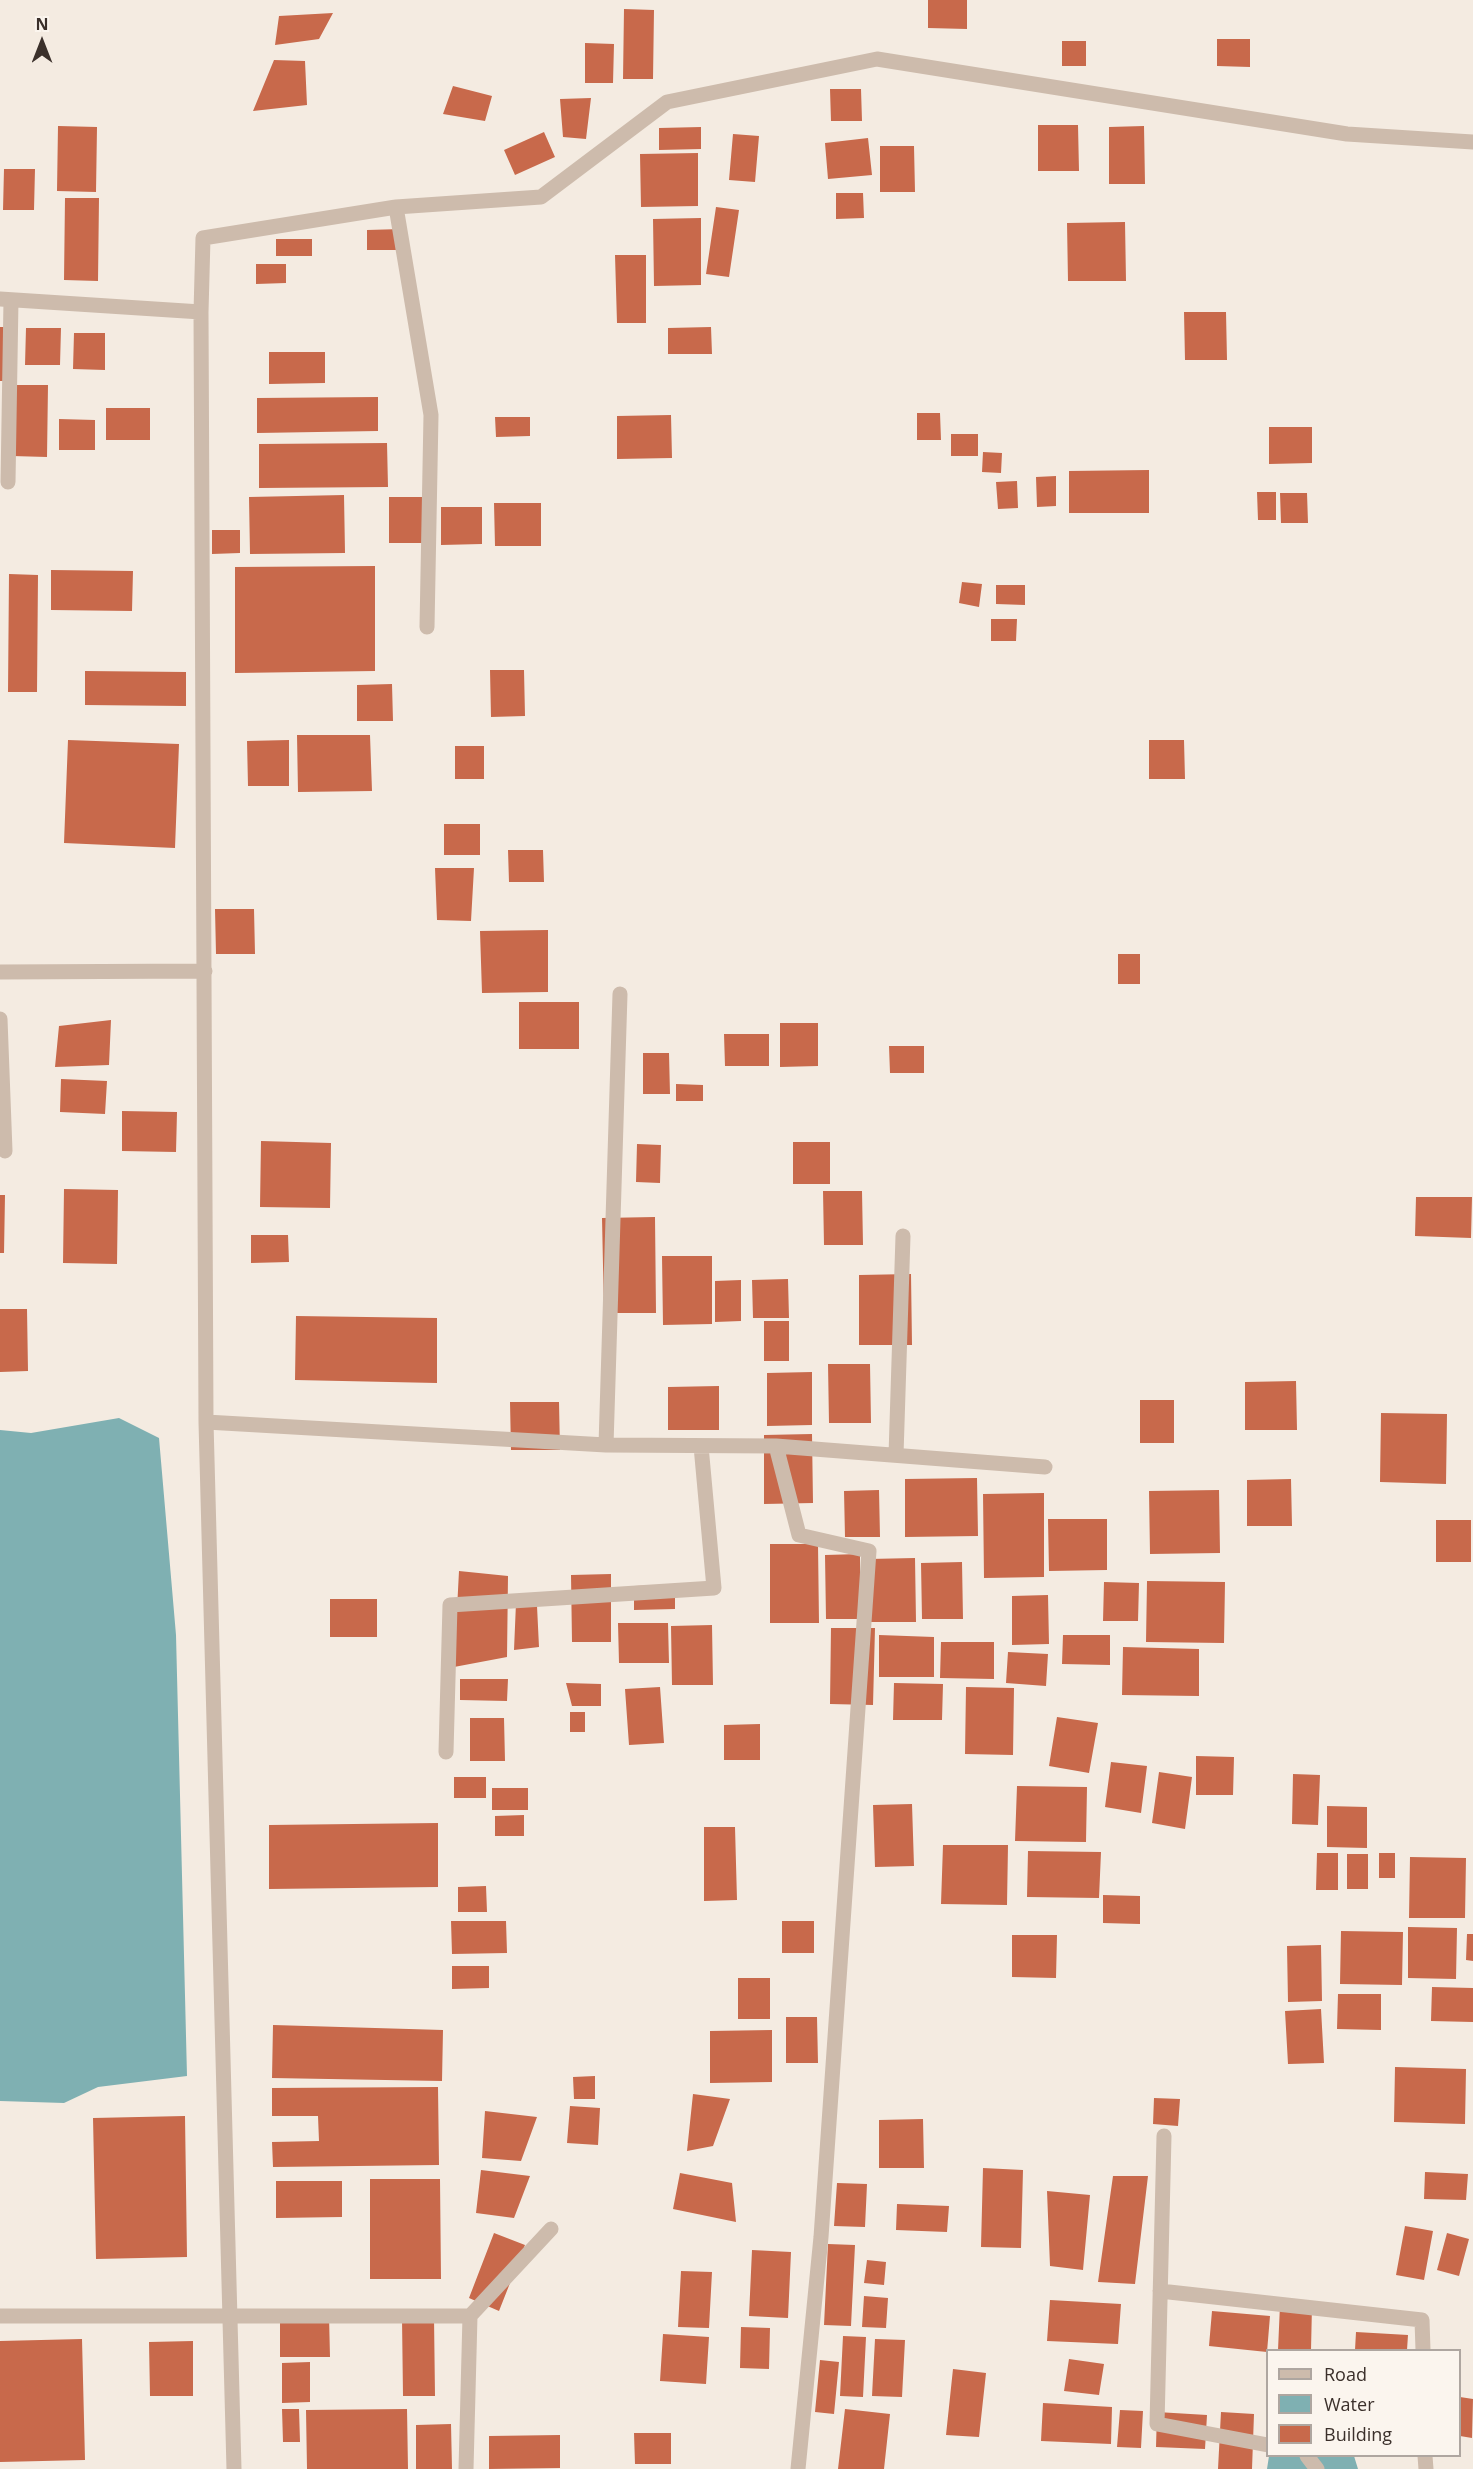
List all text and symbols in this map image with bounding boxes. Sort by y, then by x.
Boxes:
north arrow [12,12,72,72]
text: N [35,13,49,35]
legend [1266,2349,1461,2457]
text: Road [1324,2362,1367,2386]
text: Water [1324,2392,1375,2416]
text: Building [1324,2422,1392,2446]

